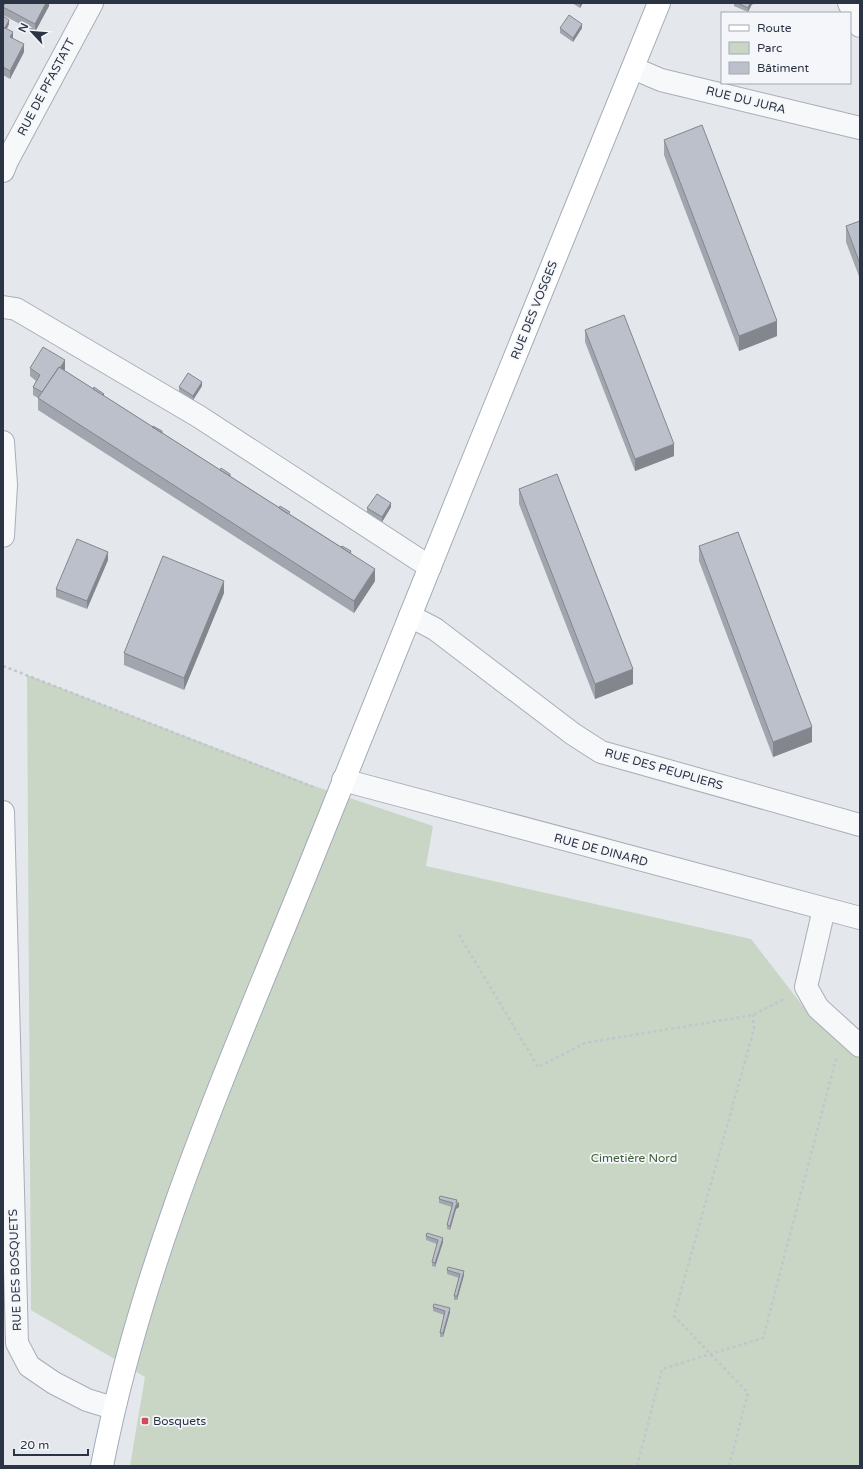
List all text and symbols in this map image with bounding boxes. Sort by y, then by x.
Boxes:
north arrow [12,12,52,52]
legend [721,12,851,84]
text: N [16,21,31,35]
text: Route [757,21,792,35]
street label: RUE DE PFASTATT [14,35,78,138]
text: Parc [757,41,782,55]
text: Bâtiment [757,61,809,75]
street label: RUE DU JURA [705,83,787,117]
street label: RUE DES VOSGES [508,259,560,361]
street label: RUE DES PEUPLIERS [603,745,725,793]
street label: RUE DE DINARD [552,831,650,869]
park label: Cimetière Nord [591,1151,677,1165]
street label: RUE DES BOSQUETS [6,1209,24,1331]
place label: Bosquets [153,1414,207,1428]
marker: Bosquets [140,1416,150,1426]
scale bar [14,1431,88,1457]
text: 20 m [20,1438,49,1452]

